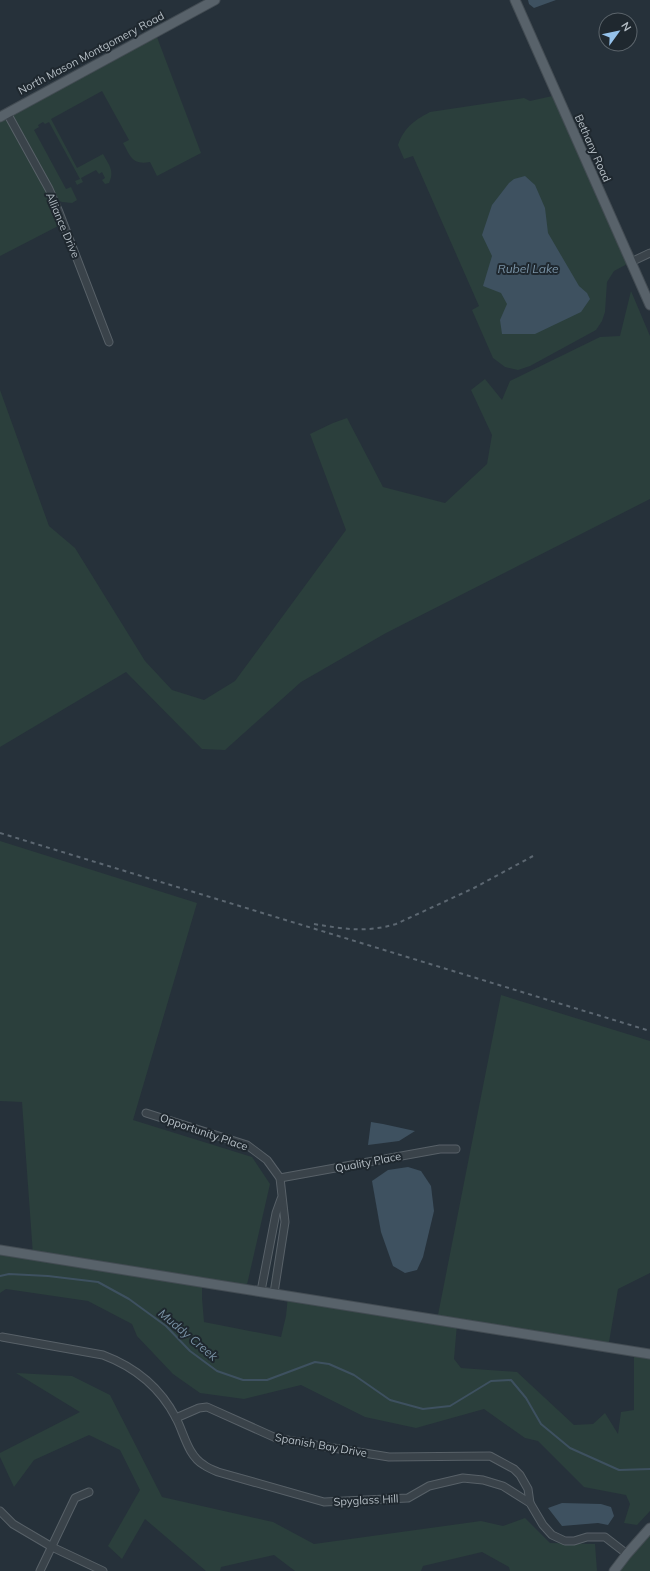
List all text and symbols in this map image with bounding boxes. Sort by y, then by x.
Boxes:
street label: North Mason Montgomery Road [16,8,166,98]
north arrow [598,12,638,52]
text: N [618,19,635,34]
street label: Bethany Road [572,112,614,184]
street label: Alliance Drive [43,190,83,260]
water label: Rubel Lake [497,261,559,276]
street label: Opportunity Place [158,1110,250,1154]
street label: Quality Place [334,1149,402,1175]
water label: Muddy Creek [156,1305,222,1364]
street label: Spanish Bay Drive [274,1430,368,1460]
street label: Spyglass Hill [333,1491,399,1509]

